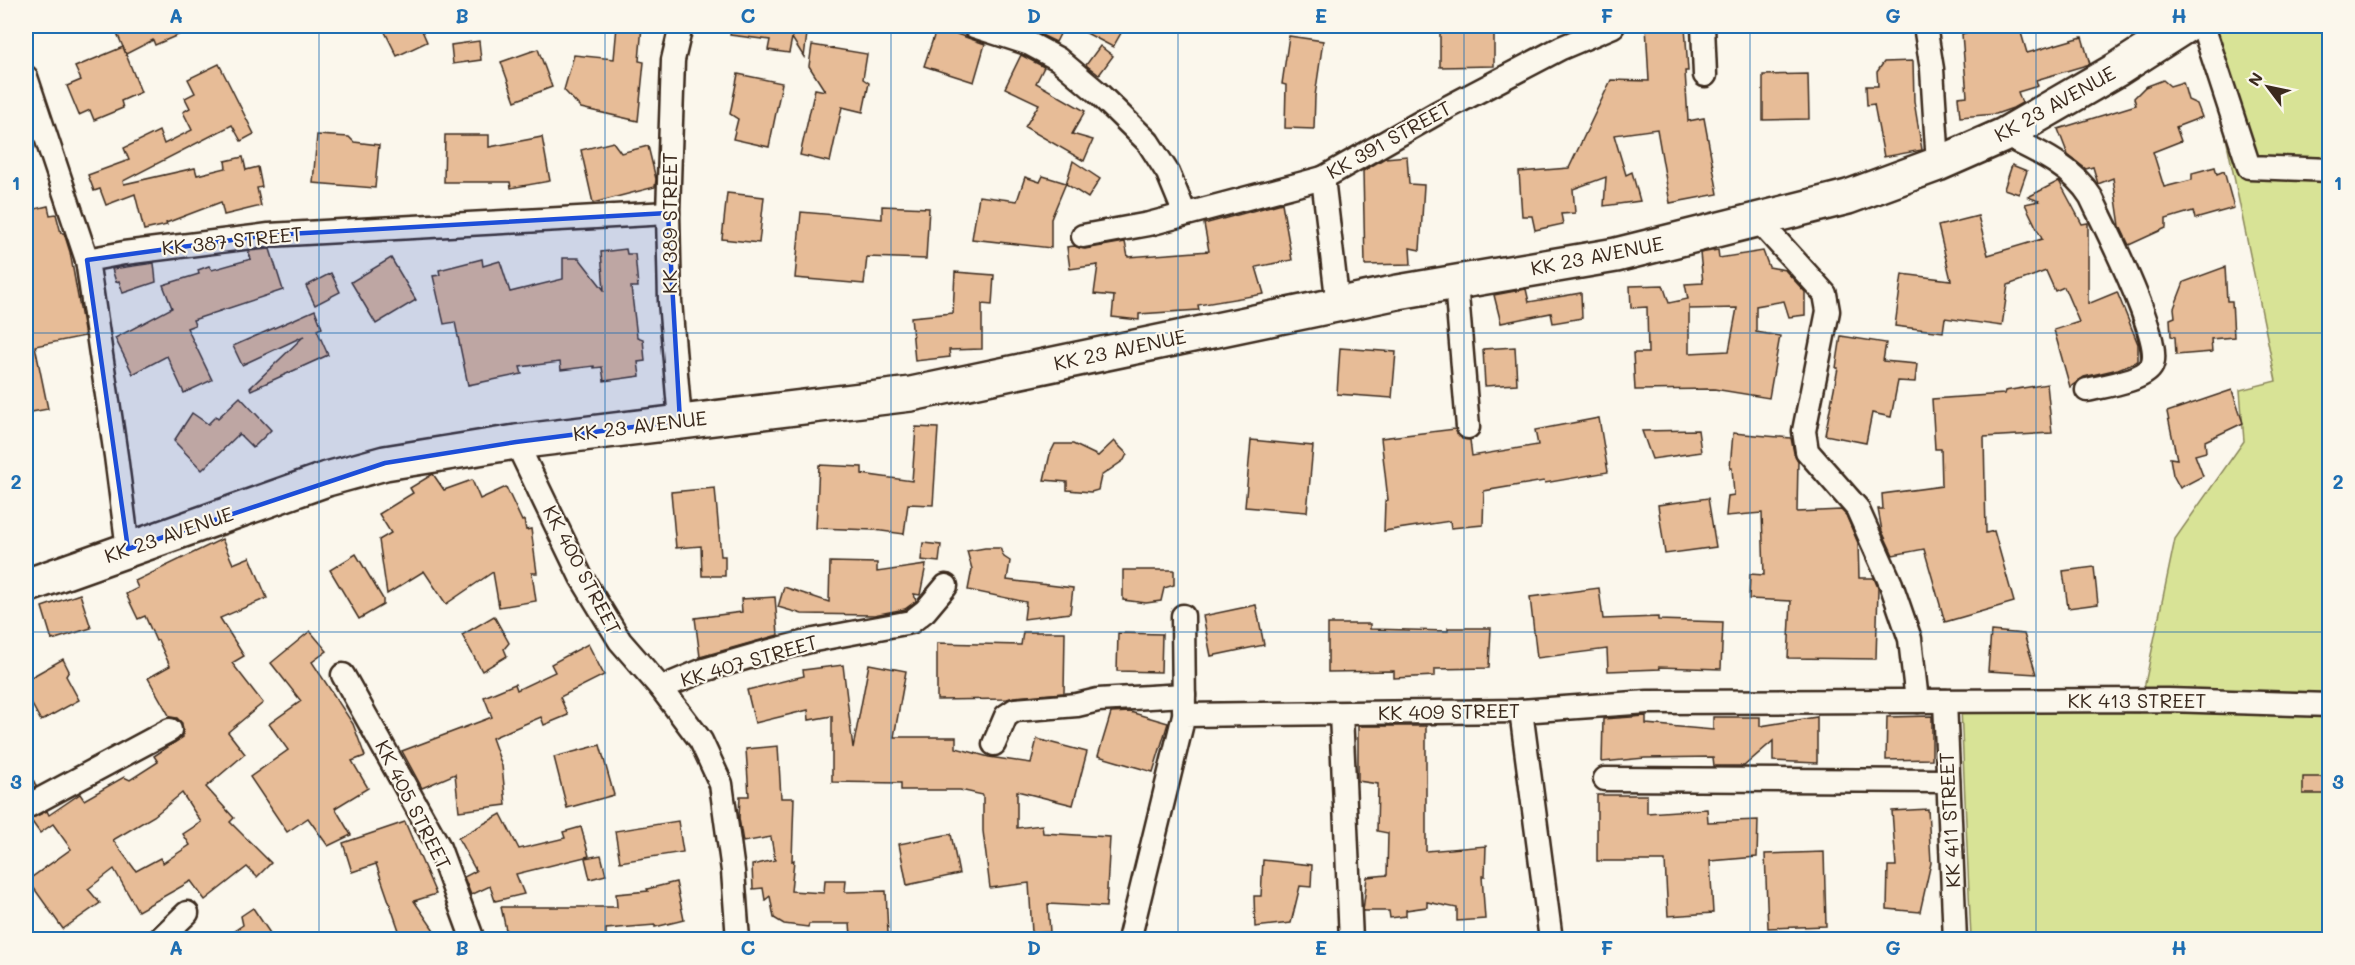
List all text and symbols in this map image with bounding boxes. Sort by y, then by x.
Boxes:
text: A [169,2,183,28]
text: B [455,2,469,28]
text: C [741,2,756,28]
text: D [1027,2,1041,28]
text: E [1315,2,1327,28]
text: F [1601,2,1614,28]
text: G [1885,2,1901,28]
text: H [2171,2,2187,28]
north arrow [2238,57,2298,117]
street label: KK 23 AVENUE [1989,59,2120,147]
text: N [2243,68,2267,90]
street label: KK 391 STREET [1321,94,1456,184]
street label: KK 389 STREET [656,152,682,294]
text: 1 [12,169,20,195]
text: 1 [2334,169,2342,195]
street label: KK 387 STREET [160,220,304,260]
street label: KK 23 AVENUE [1528,229,1665,281]
street label: KK 23 AVENUE [1051,322,1188,376]
street label: KK 23 AVENUE [571,404,708,446]
text: 2 [10,468,22,494]
text: 2 [2332,468,2344,494]
street label: KK 23 AVENUE [101,500,237,568]
street label: KK 400 STREET [538,500,628,639]
street label: KK 407 STREET [677,628,820,692]
street label: KK 413 STREET [2068,687,2206,713]
street label: KK 409 STREET [1378,697,1520,725]
street label: KK 405 STREET [370,735,458,874]
street label: KK 411 STREET [1932,751,1966,889]
text: 3 [10,768,22,794]
text: 3 [2332,768,2344,794]
text: A [169,934,183,960]
text: B [455,934,469,960]
text: C [741,934,756,960]
text: D [1027,934,1041,960]
text: E [1315,934,1327,960]
text: F [1601,934,1614,960]
text: G [1885,934,1901,960]
text: H [2171,934,2187,960]

